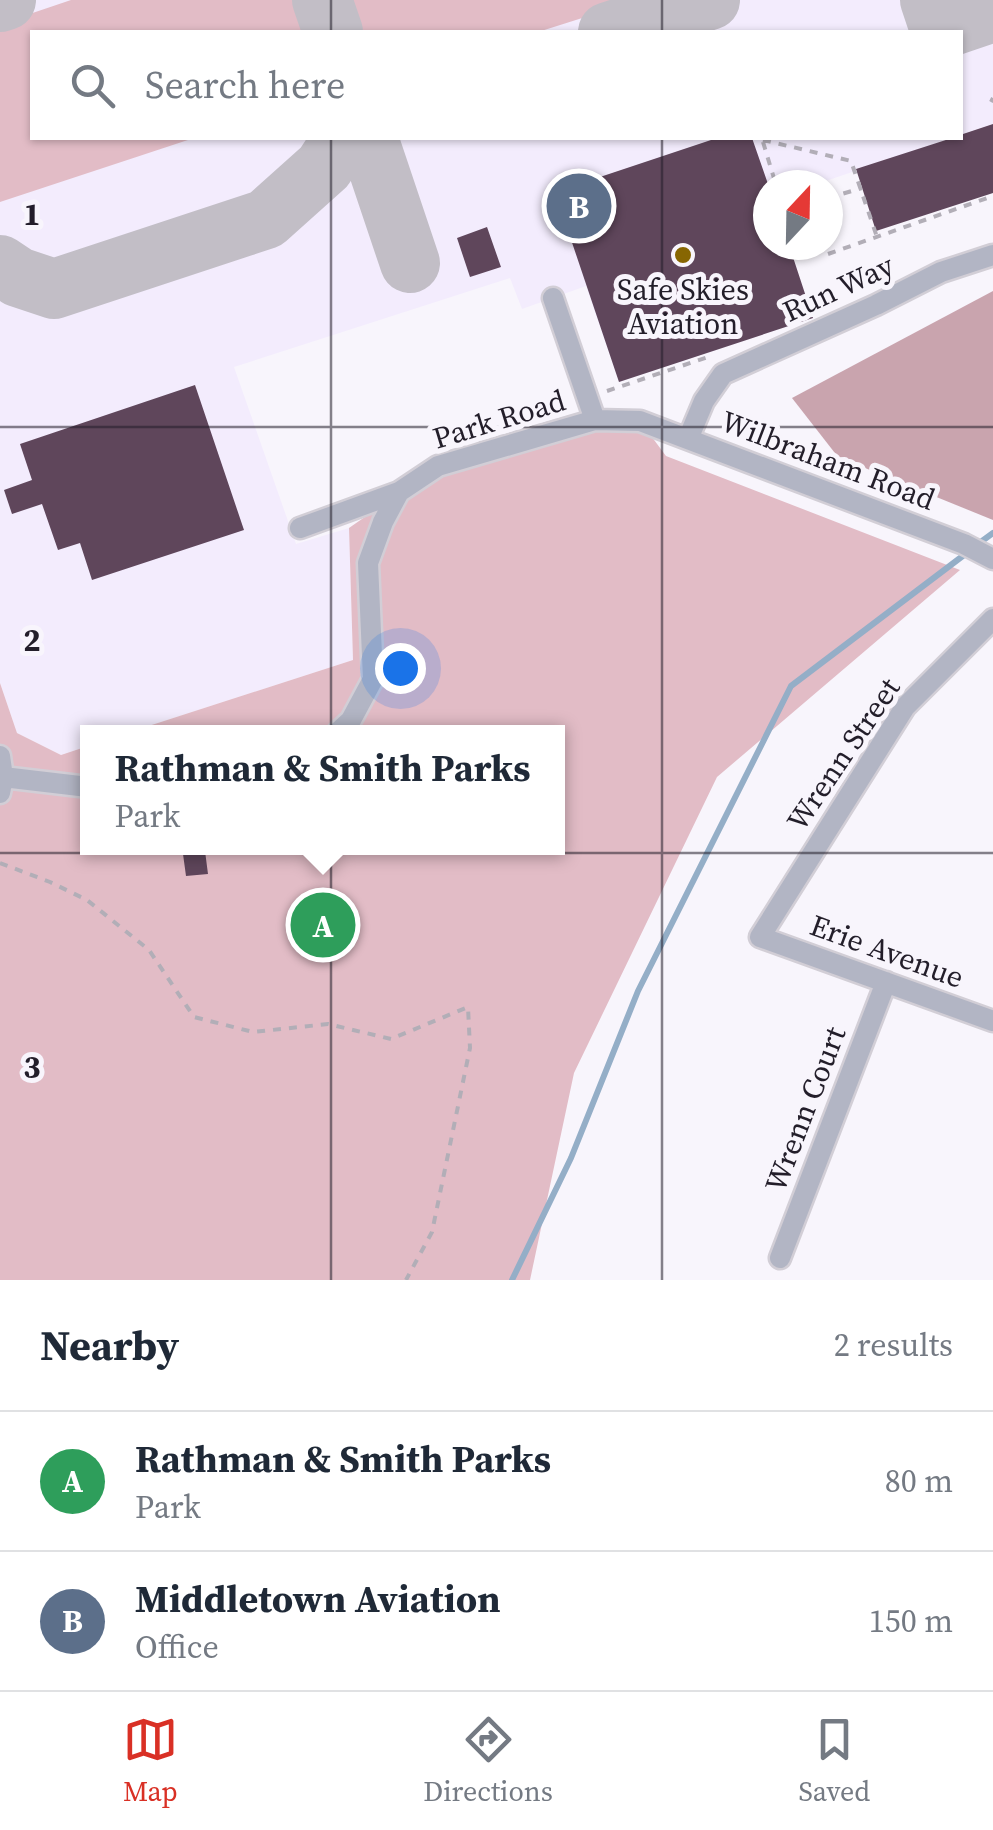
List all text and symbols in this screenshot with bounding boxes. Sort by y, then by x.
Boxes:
search box [30,30,963,140]
icon: search [65,58,120,113]
text: Search here [145,59,345,111]
pin: B [546,168,612,244]
north arrow [753,170,843,260]
text: 1 [23,192,41,236]
marker: Safe Skies Aviation [672,244,694,266]
street label: Run Way [776,244,901,332]
place label: Safe Skies Aviation [617,269,749,344]
street label: Park Road [428,379,570,459]
street label: Wilbraham Road [715,400,941,520]
text: 2 [23,618,41,662]
your location [375,643,426,694]
street label: Wrenn Street [777,669,909,838]
popup [80,725,565,855]
text: Rathman & Smith Parks [114,742,531,794]
text: Park [114,794,180,838]
pin: A [290,888,356,962]
street label: Erie Avenue [805,904,969,998]
street label: Wrenn Court [755,1020,855,1198]
text: 3 [23,1045,41,1089]
text: Nearby [40,1316,179,1374]
text: 2 results [834,1323,953,1367]
text: Rathman & Smith Parks [135,1433,551,1485]
text: A [62,1459,83,1503]
text: 80 m [885,1459,953,1503]
text: Park [135,1485,201,1529]
text: Middletown Aviation [135,1573,501,1625]
text: B [62,1599,83,1643]
text: 150 m [869,1599,953,1643]
text: Office [135,1625,219,1669]
tab: Map [123,1712,178,1810]
tab: Directions [423,1712,553,1810]
tab: Saved [798,1712,870,1810]

